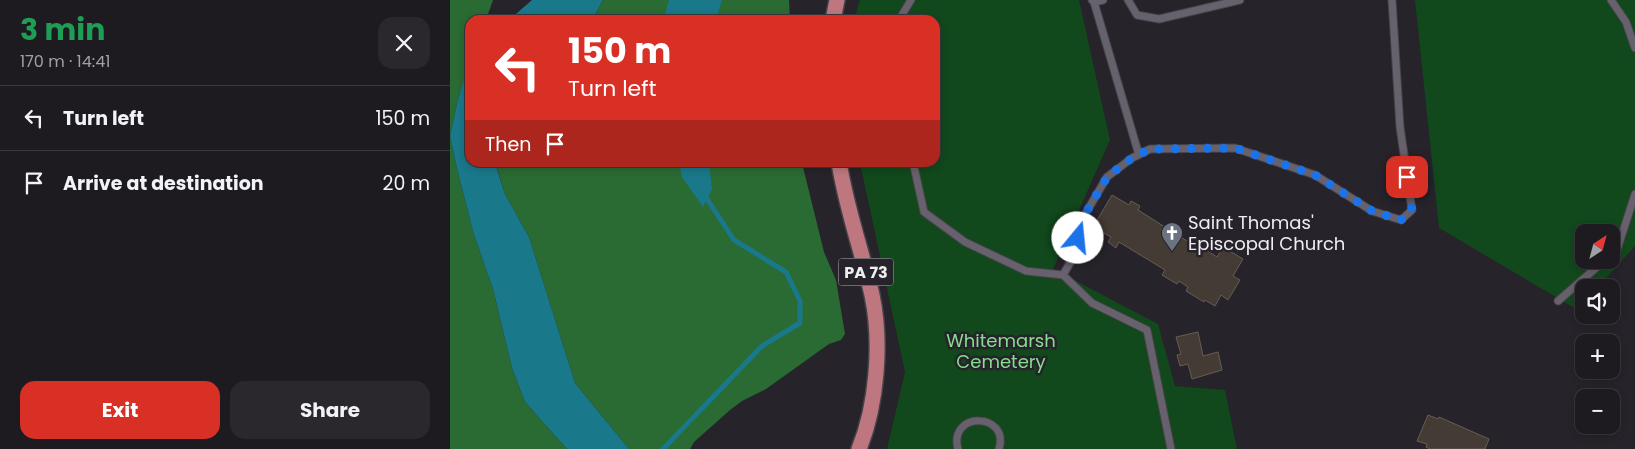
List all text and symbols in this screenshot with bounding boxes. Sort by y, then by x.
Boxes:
text: 3 min [20,8,105,51]
button: close [378,17,430,69]
text: 150 m [568,26,671,75]
icon: left [485,35,550,100]
text: 170 m · 14:41 [20,50,110,73]
text: Turn left [568,73,656,104]
icon: left [20,104,48,132]
text: Turn left [63,105,144,132]
text: 150 m [375,105,430,132]
icon: arrive [541,130,569,158]
text: Then [485,131,531,158]
pin [1386,156,1428,198]
icon: arrive [1393,163,1421,191]
icon: arrive [20,169,48,197]
text: Arrive at destination [63,170,264,197]
text: 20 m [382,170,430,197]
place label: Saint Thomas' Episcopal Church [1188,210,1345,256]
position arrow [1051,211,1103,263]
church icon: Saint Thomas' Episcopal Church [1160,221,1184,252]
north arrow [1575,224,1620,269]
map controls [1575,224,1620,434]
road number: PA 73 [838,258,894,286]
button: sound [1575,279,1620,324]
park label: Whitemarsh Cemetery [946,328,1056,374]
button: + [1575,334,1620,379]
button: Exit [20,381,220,439]
button: Share [230,381,430,439]
button: − [1575,389,1620,434]

